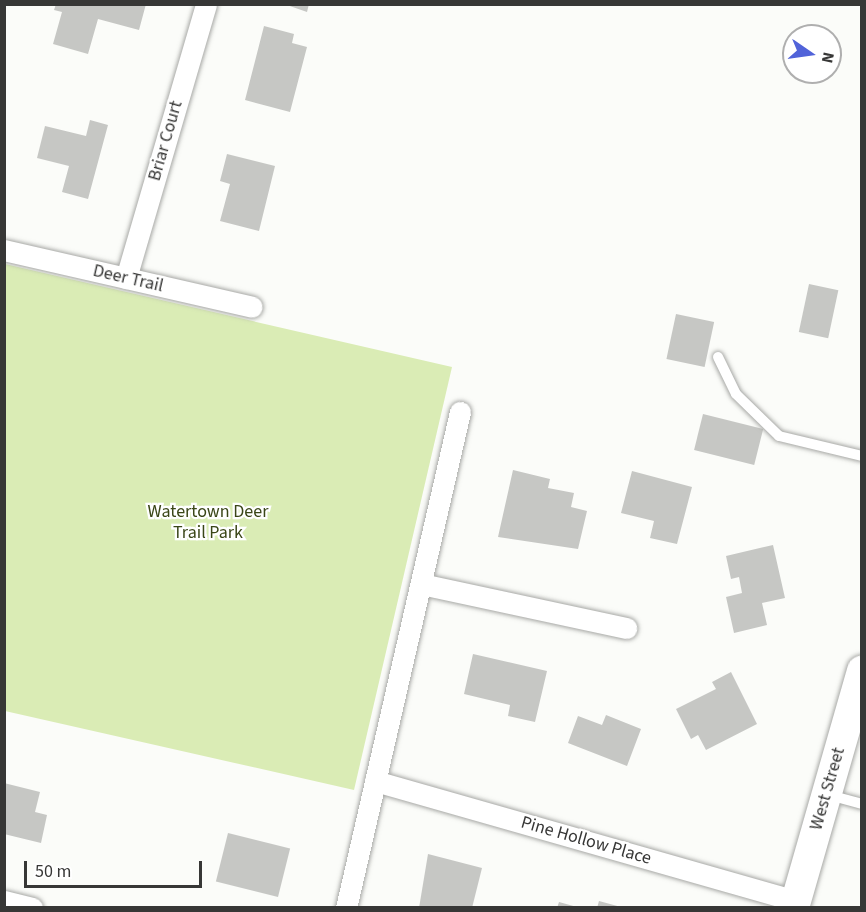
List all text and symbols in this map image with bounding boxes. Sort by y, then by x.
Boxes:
north arrow [782,24,842,84]
text: N [816,50,840,65]
street label: Briar Court [144,98,188,184]
street label: Deer Trail [91,260,165,298]
park label: Watertown Deer Trail Park [148,502,268,544]
street label: West Street [806,745,850,833]
street label: Pine Hollow Place [518,812,654,870]
scale bar [27,849,206,887]
text: 50 m [35,859,71,884]

